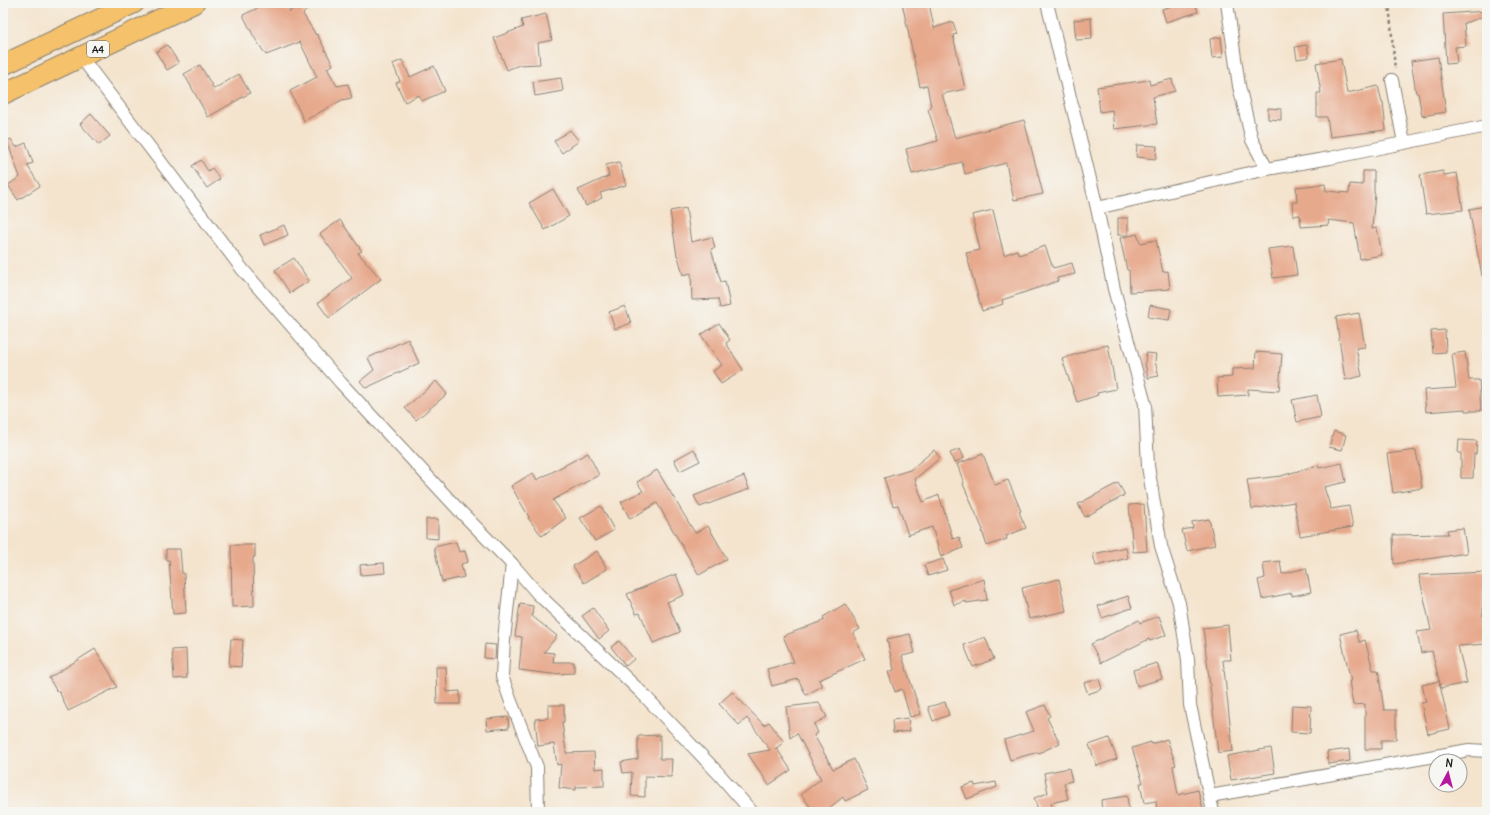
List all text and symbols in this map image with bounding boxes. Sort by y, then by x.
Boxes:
road number: A4 [87,41,109,57]
north arrow [1428,753,1468,793]
text: N [1445,756,1454,770]

